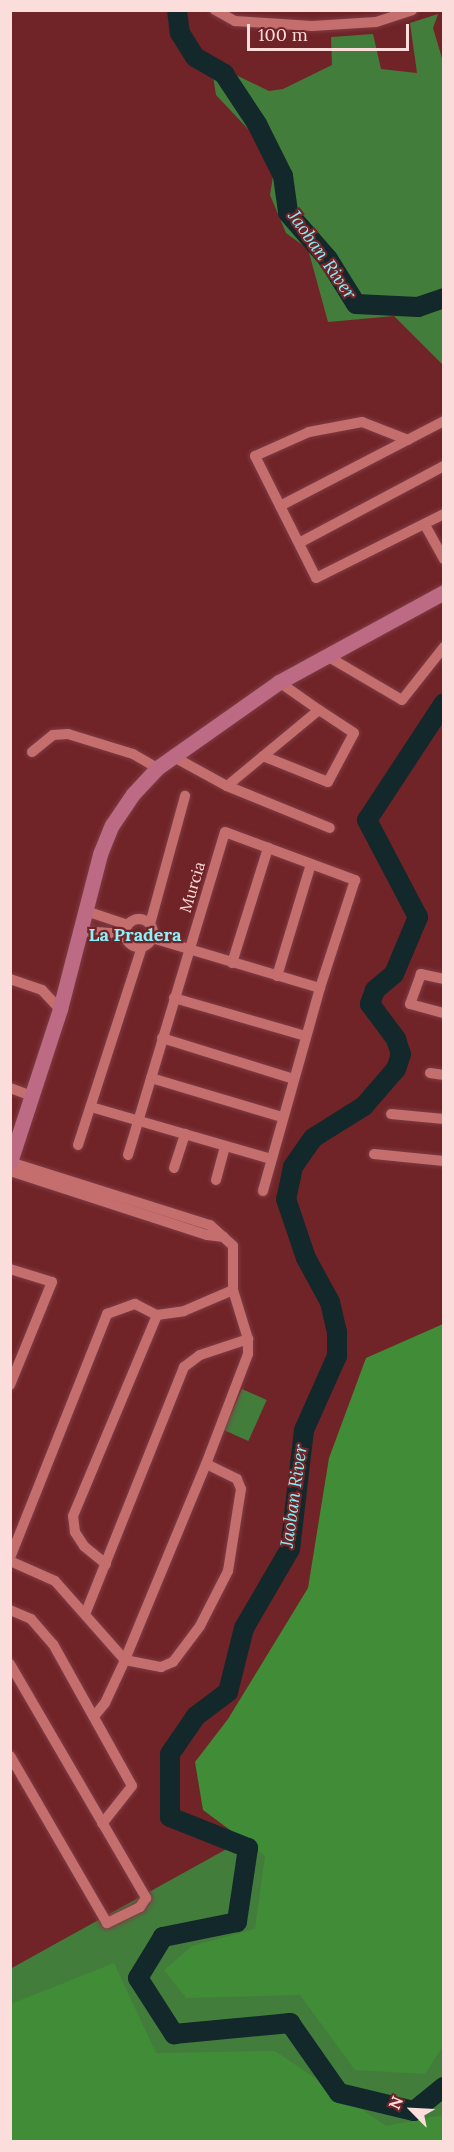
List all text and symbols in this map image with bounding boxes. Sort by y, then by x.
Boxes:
scale bar [250,12,412,50]
text: 100 m [258,23,308,46]
water label: Jaoban River [283,206,361,304]
street label: Murcia [175,859,209,915]
district label: La Pradera [89,924,181,946]
water label: Jaoban River [276,1443,312,1549]
north arrow [382,2080,442,2140]
text: N [384,2093,407,2112]

